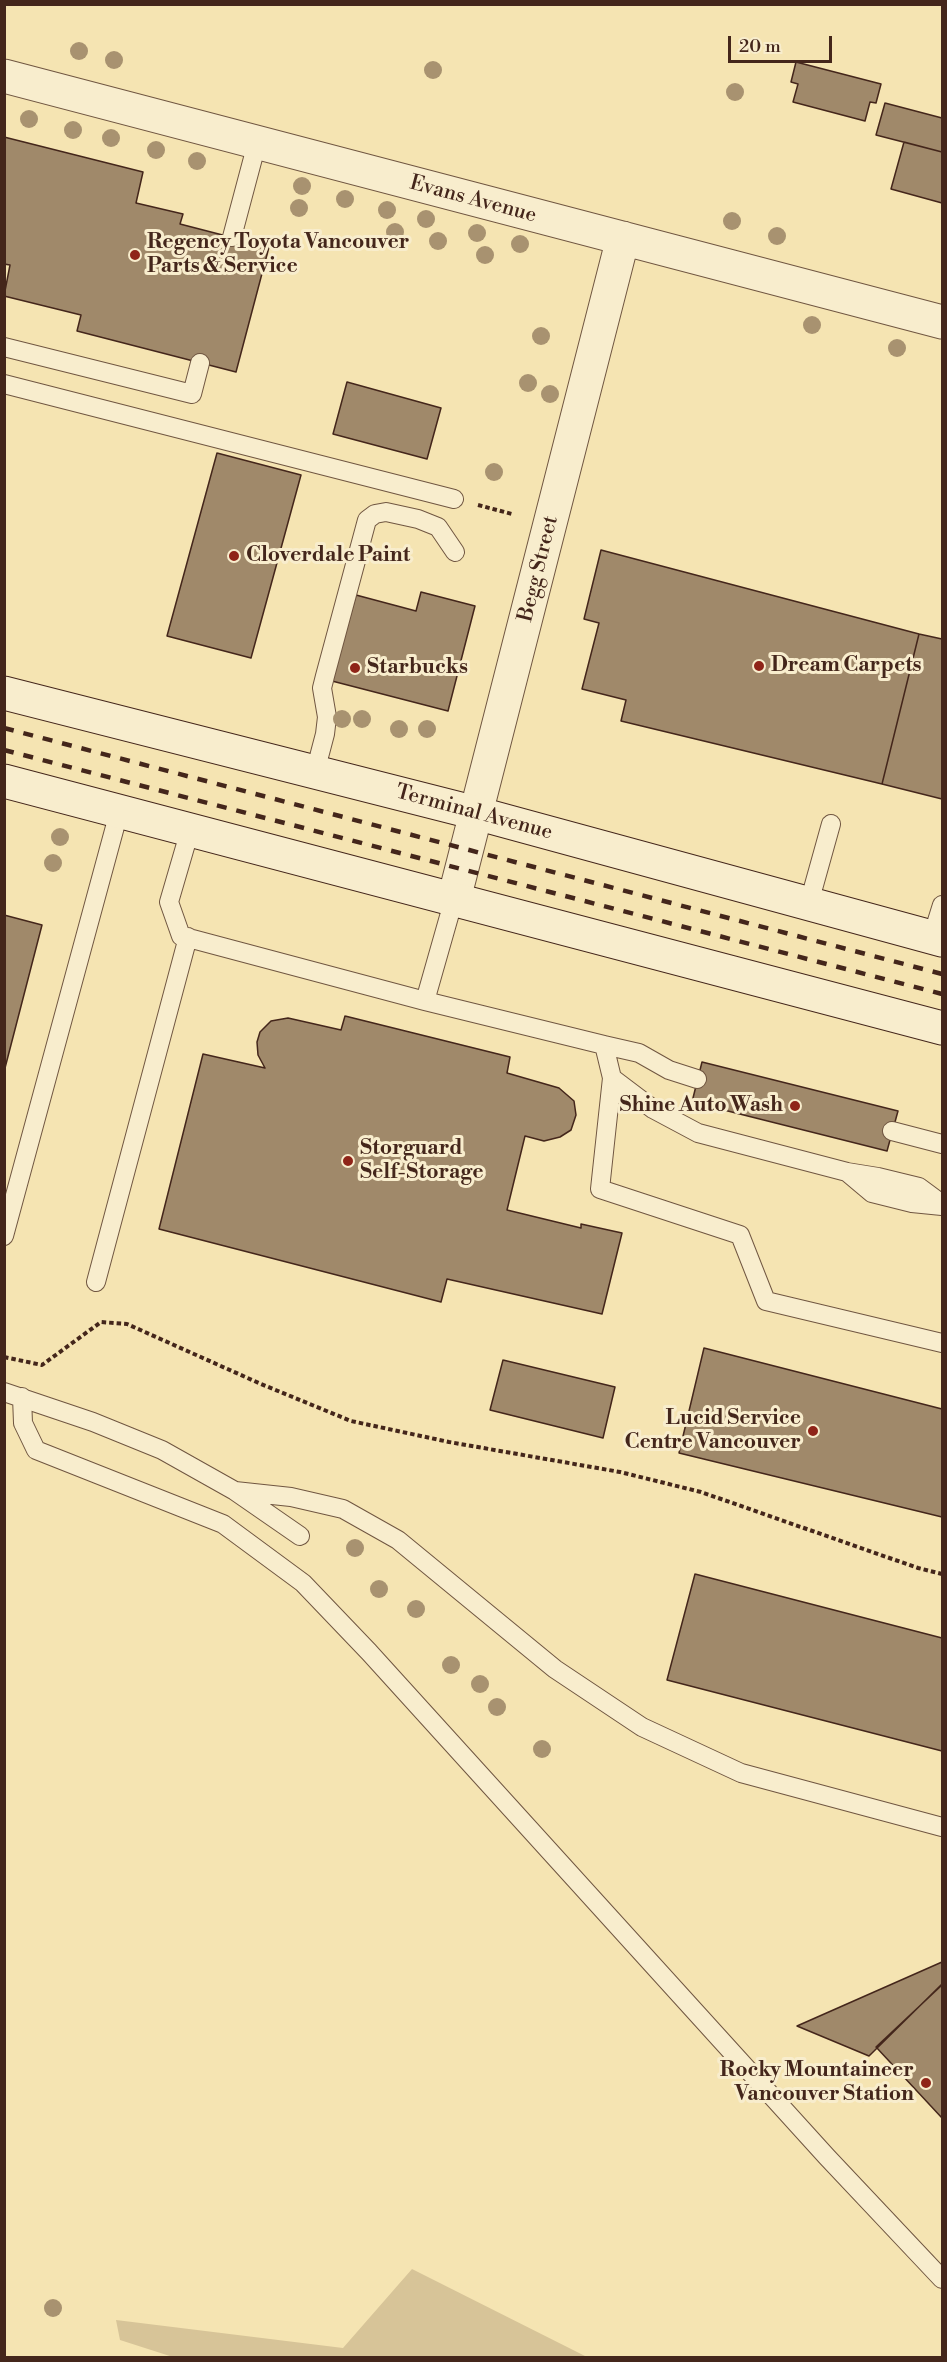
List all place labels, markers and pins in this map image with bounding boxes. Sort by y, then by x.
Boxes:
place label: Regency Toyota Vancouver Parts & Service [147,230,409,280]
marker: Regency Toyota Vancouver Parts & Service [128,248,142,262]
place label: Cloverdale Paint [246,543,410,569]
marker: Cloverdale Paint [227,549,241,563]
place label: Dream Carpets [771,653,922,679]
place label: Starbucks [367,655,468,681]
marker: Dream Carpets [752,659,766,673]
marker: Starbucks [348,661,362,675]
place label: Shine Auto Wash [620,1093,783,1119]
marker: Shine Auto Wash [788,1099,802,1113]
place label: Storguard Self-Storage [360,1136,484,1186]
marker: Storguard Self-Storage [341,1154,355,1168]
place label: Lucid Service Centre Vancouver [625,1406,801,1456]
marker: Lucid Service Centre Vancouver [806,1424,820,1438]
place label: Rocky Mountaineer Vancouver Station [720,2058,914,2108]
marker: Rocky Mountaineer Vancouver Station [919,2076,933,2090]

